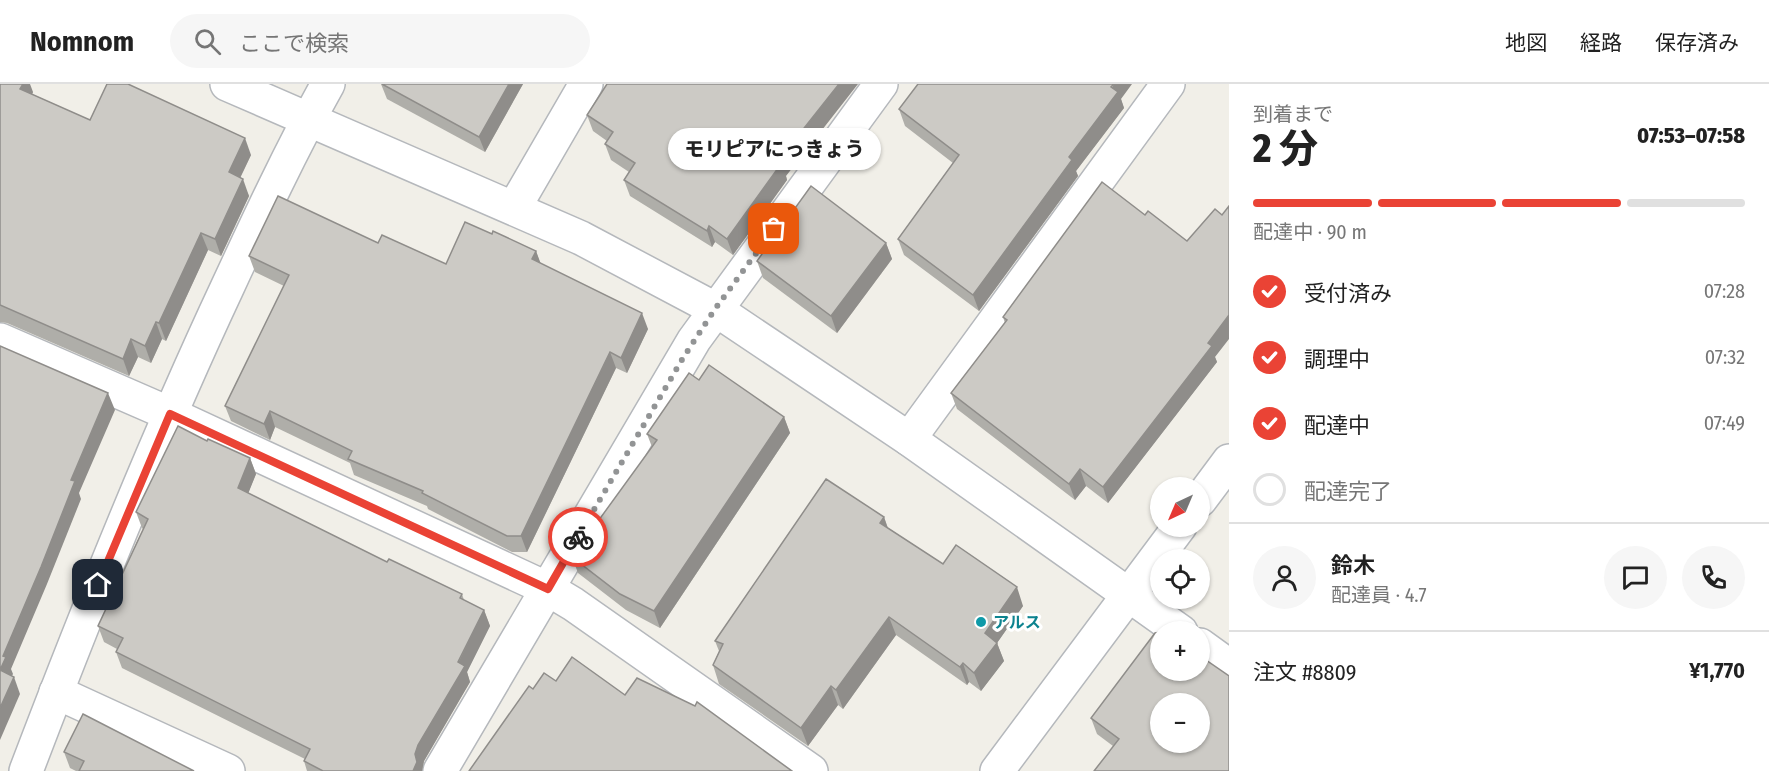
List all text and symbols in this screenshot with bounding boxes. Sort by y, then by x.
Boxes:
search box [170,14,590,68]
text: Nomnom [30,25,134,58]
icon: search [191,25,224,58]
text: ここで検索 [239,30,349,57]
text: 地図 [1505,30,1547,56]
text: 経路 [1580,30,1622,56]
text: 保存済み [1655,30,1739,56]
text: 到着まで [1253,102,1333,126]
text: 07:53–07:58 [1637,122,1745,149]
text: 2 分 [1253,126,1318,172]
callout: モリピアにっきょう [668,127,880,169]
text: モリピアにっきょう [685,137,865,161]
pin [748,203,799,254]
icon: bag [757,212,790,245]
text: 配達中 · 90 m [1253,220,1367,244]
icon: check [1253,275,1286,308]
text: 07:28 [1704,279,1745,303]
text: 受付済み [1304,280,1392,307]
icon: check [1253,341,1286,374]
text: 07:32 [1705,345,1745,369]
text: 調理中 [1304,346,1370,373]
icon: check [1253,407,1286,440]
text: 07:49 [1704,411,1745,435]
text: 配達中 [1304,412,1370,439]
north arrow [1150,477,1210,537]
map controls [1150,477,1210,753]
text: 配達完了 [1304,478,1392,505]
courier [548,507,608,567]
icon: bike [562,521,595,554]
button: person [1253,546,1316,609]
button: chat [1604,546,1667,609]
button: phone [1682,546,1745,609]
button: locate [1150,549,1210,609]
text: 鈴木 [1331,552,1375,579]
pin [72,559,123,610]
icon: home [81,568,114,601]
text: 配達員 · 4.7 [1331,583,1427,607]
place label: アルス [993,613,1041,632]
marker: アルス [974,615,988,629]
button: + [1150,621,1210,681]
text: ¥1,770 [1689,657,1745,684]
text: 注文 #8809 [1253,659,1357,686]
button: − [1150,693,1210,753]

